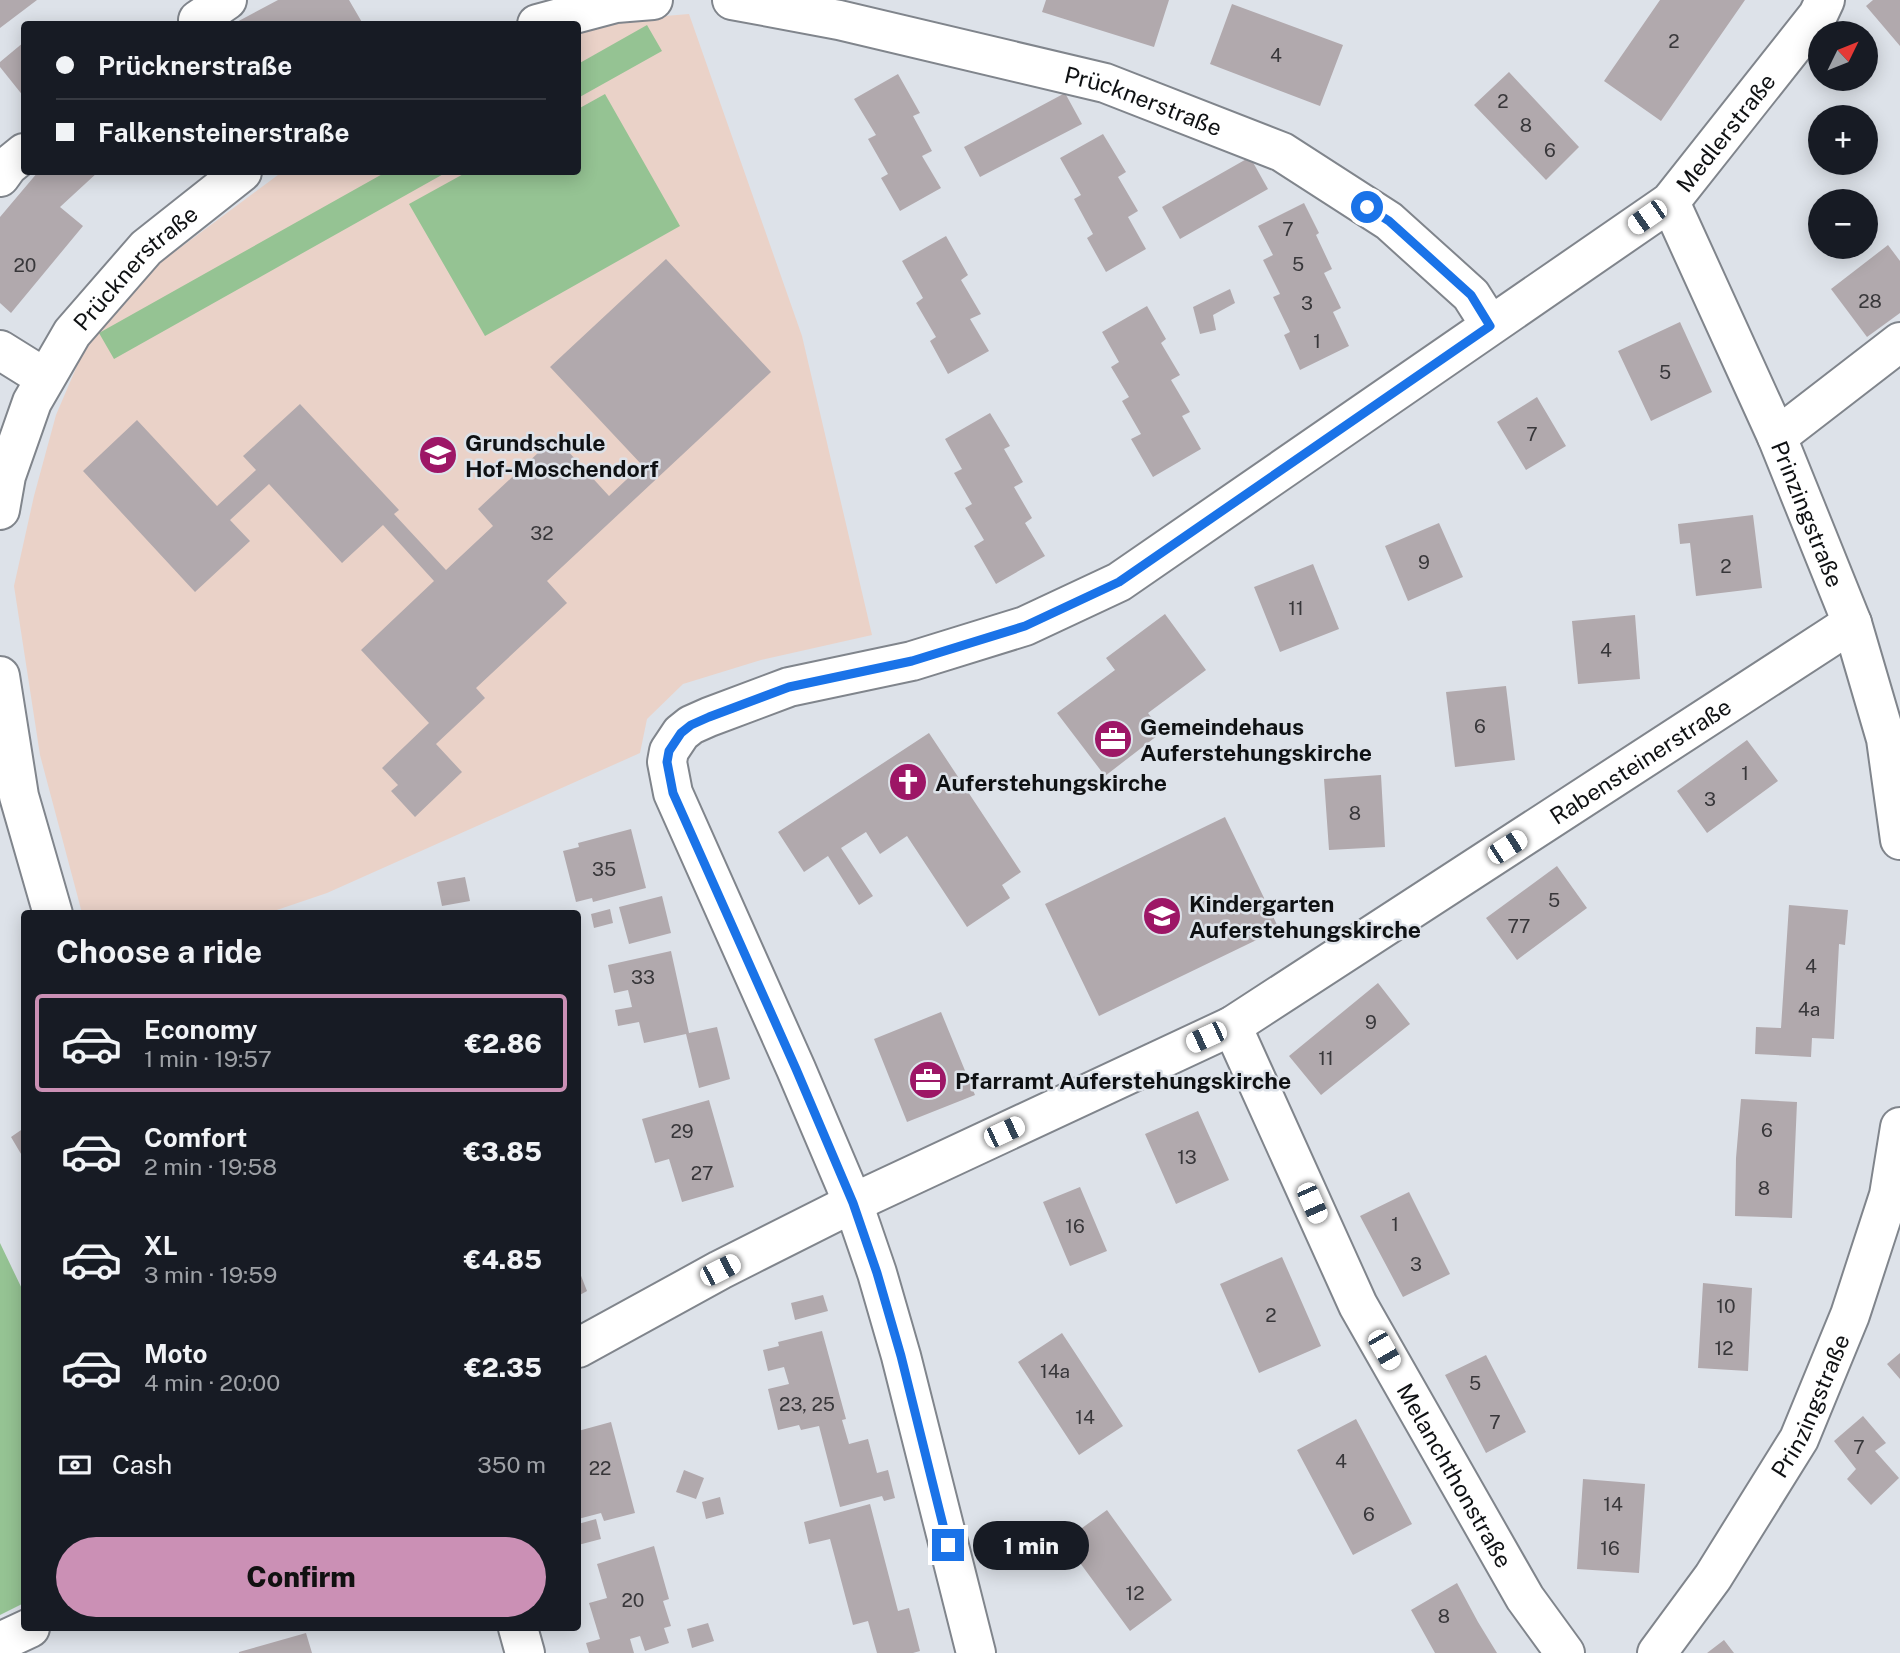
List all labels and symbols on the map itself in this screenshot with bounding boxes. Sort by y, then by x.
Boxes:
north arrow [1808,21,1878,91]
house number: 2 [1668,30,1680,52]
house number: 4 [1270,44,1282,66]
street label: Prücknerstraße [1062,60,1226,141]
street label: Medlerstraße [1670,67,1780,197]
house number: 2 [1497,90,1509,112]
house number: 8 [1520,114,1532,136]
house number: 6 [1544,139,1556,161]
route start [1351,191,1383,223]
car [1624,196,1671,238]
street label: Prücknerstraße [67,199,203,336]
house number: 7 [1282,218,1294,240]
house number: 5 [1292,253,1304,275]
house number: 20 [14,254,36,276]
house number: 28 [1858,290,1882,312]
house number: 3 [1301,292,1313,314]
house number: 1 [1313,330,1321,352]
house number: 5 [1659,361,1671,383]
house number: 7 [1526,423,1538,445]
place label: Grundschule Hof-Moschendorf [465,429,659,482]
school or university icon: Grundschule Hof-Moschendorf [417,434,459,476]
street label: Prinzingstraße [1766,437,1849,591]
house number: 32 [530,522,554,544]
house number: 9 [1418,551,1430,573]
house number: 2 [1720,555,1732,577]
house number: 11 [1288,597,1304,619]
house number: 4 [1600,639,1612,661]
street label: Rabensteinerstraße [1545,692,1736,829]
place label: Gemeindehaus Auferstehungskirche [1140,713,1372,766]
house number: 6 [1474,715,1486,737]
office icon: Gemeindehaus Auferstehungskirche [1092,718,1134,760]
church icon: Auferstehungskirche [887,761,929,803]
house number: 1 [1741,762,1749,784]
place label: Auferstehungskirche [935,769,1167,796]
house number: 3 [1704,788,1716,810]
house number: 8 [1349,802,1361,824]
car [1484,827,1531,867]
house number: 35 [592,858,616,880]
house number: 5 [1548,889,1560,911]
place label: Kindergarten Auferstehungskirche [1189,890,1421,943]
school or university icon: Kindergarten Auferstehungskirche [1141,895,1183,937]
house number: 77 [1507,915,1531,937]
house number: 4 [1805,955,1817,977]
house number: 33 [631,966,655,988]
house number: 4a [1798,998,1820,1020]
house number: 9 [1365,1011,1377,1033]
car [1183,1019,1230,1055]
house number: 11 [1318,1047,1334,1069]
office icon: Pfarramt Auferstehungskirche [907,1059,949,1101]
place label: Pfarramt Auferstehungskirche [955,1067,1291,1094]
car [981,1114,1028,1150]
house number: 6 [1761,1119,1773,1141]
house number: 29 [670,1120,694,1142]
house number: 13 [1177,1146,1197,1168]
house number: 27 [691,1162,713,1184]
house number: 8 [1758,1177,1770,1199]
car [1294,1180,1331,1226]
house number: 1 [1391,1213,1399,1235]
house number: 16 [1065,1215,1085,1237]
car [697,1251,744,1289]
house number: 3 [1410,1253,1422,1275]
house number: 10 [1716,1295,1736,1317]
house number: 2 [1265,1304,1277,1326]
car [1365,1327,1404,1373]
street label: Prinzingstraße [1765,1330,1854,1482]
house number: 12 [1714,1337,1734,1359]
house number: 14a [1040,1360,1070,1382]
house number: 5 [1469,1372,1481,1394]
street label: Melanchthonstraße [1392,1378,1518,1572]
house number: 23, 25 [779,1393,835,1415]
house number: 14 [1075,1406,1095,1428]
house number: 7 [1489,1411,1501,1433]
house number: 7 [1853,1436,1865,1458]
house number: 4 [1335,1450,1347,1472]
house number: 22 [589,1457,611,1479]
house number: 14 [1603,1493,1623,1515]
house number: 6 [1363,1503,1375,1525]
callout: 1 min [972,1520,1088,1570]
route end [932,1529,964,1561]
house number: 16 [1600,1537,1620,1559]
house number: 12 [1125,1582,1145,1604]
house number: 20 [622,1589,644,1611]
house number: 8 [1438,1605,1450,1627]

